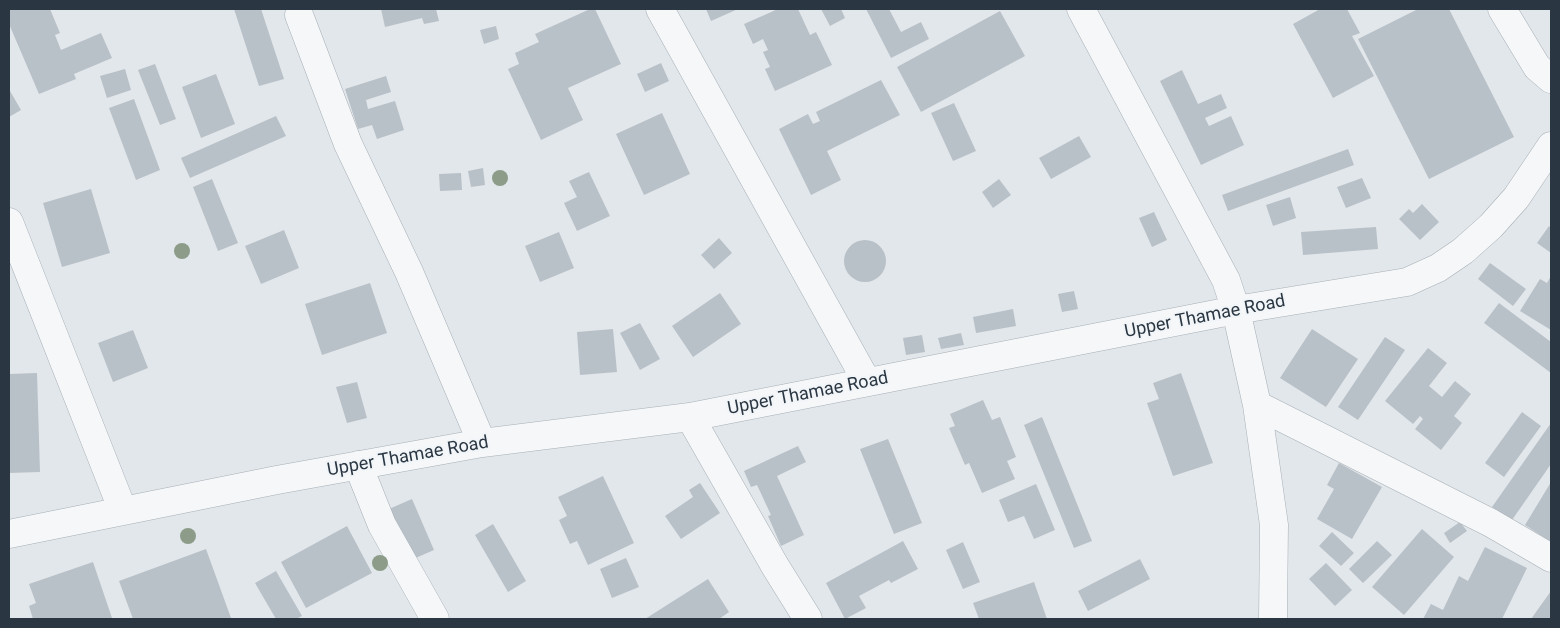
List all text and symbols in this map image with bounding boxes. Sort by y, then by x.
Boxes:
street label: Upper Thamae Road [1123,291,1287,343]
street label: Upper Thamae Road [726,368,890,420]
street label: Upper Thamae Road [326,432,490,482]

